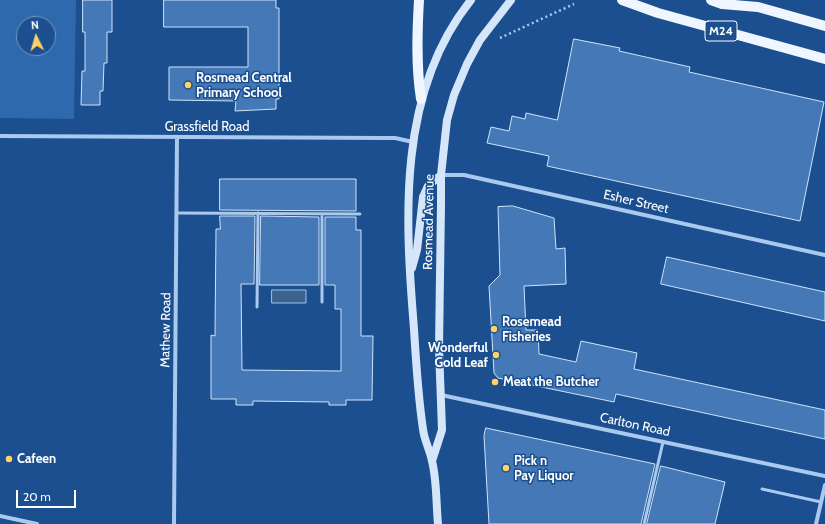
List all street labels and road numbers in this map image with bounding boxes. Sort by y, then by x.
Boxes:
road number: M24 [705,21,737,41]
street label: Grassfield Road [165,119,249,135]
street label: Rosmead Avenue [420,174,438,270]
street label: Esher Street [602,187,670,217]
street label: Mathew Road [158,292,174,368]
street label: Carlton Road [599,410,671,440]

